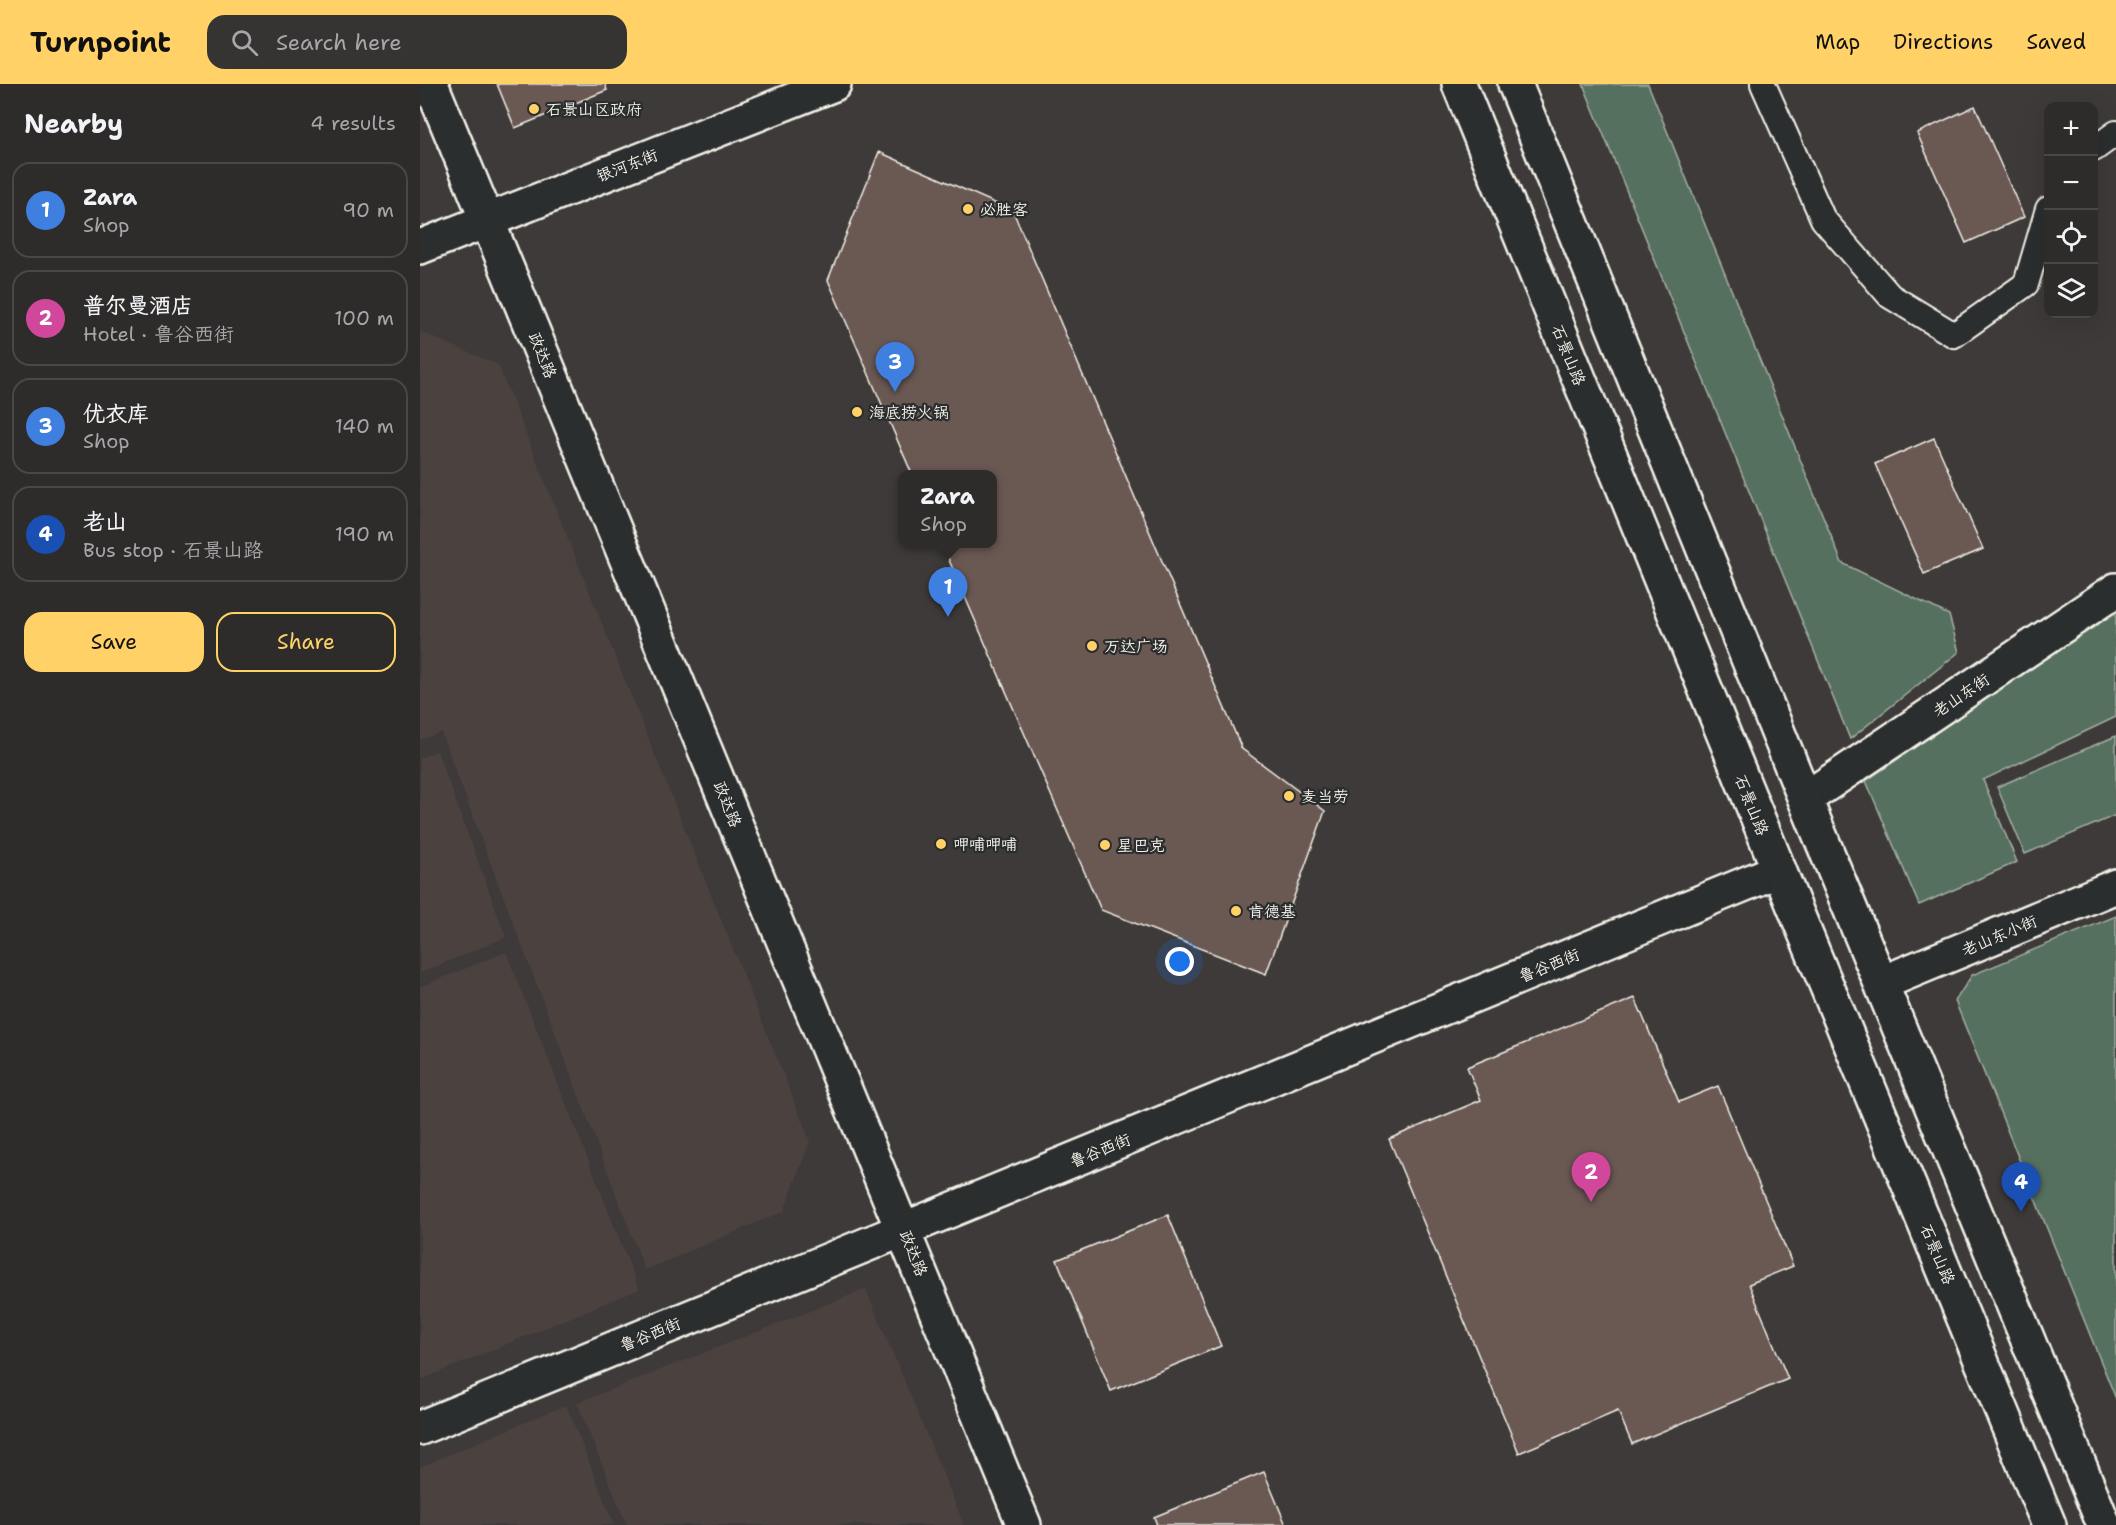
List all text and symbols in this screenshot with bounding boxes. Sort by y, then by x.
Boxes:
search box [207,15,627,69]
text: Turnpoint [30,23,171,61]
icon: search [228,26,261,59]
text: Search here [276,28,402,57]
text: Map [1815,28,1860,56]
text: Directions [1893,28,1993,56]
text: Saved [2026,28,2086,56]
place label: 石景山区政府 [546,99,642,120]
marker: 石景山区政府 [527,102,541,116]
map controls [2044,102,2098,318]
button: + [2044,102,2098,156]
text: Nearby [24,106,123,141]
text: 4 results [310,110,396,136]
street label: 银河东街 [594,144,661,187]
button: − [2044,156,2098,210]
text: Zara [83,183,137,212]
text: 1 [41,197,50,223]
text: 90 m [342,197,394,223]
place label: 必胜客 [980,199,1028,220]
marker: 必胜客 [961,202,975,216]
button: locate [2044,210,2098,264]
text: Shop [83,212,130,238]
button: layers [2044,264,2098,318]
text: 普尔曼酒店 [83,291,193,320]
text: 2 [39,305,53,331]
text: 100 m [334,305,394,331]
text: Hotel · 鲁谷西街 [83,321,234,347]
street label: 石景山路 [1547,322,1590,389]
street label: 政达路 [524,329,561,381]
pin: 3 [876,342,914,392]
text: 优衣库 [83,399,149,428]
place label: 海底捞火锅 [869,402,949,423]
marker: 海底捞火锅 [850,405,864,419]
text: 3 [39,413,53,439]
text: 140 m [335,413,394,439]
text: Shop [83,428,130,454]
popup [898,470,997,548]
text: Zara [920,482,975,511]
text: 老山 [83,507,127,536]
text: Shop [920,511,967,537]
text: 4 [39,521,53,547]
text: 190 m [335,521,394,547]
text: Bus stop · 石景山路 [83,537,263,563]
pin: 1 [928,568,968,617]
button: Save [24,612,204,672]
button: Share [216,612,396,672]
place label: 万达广场 [1104,636,1168,657]
marker: 万达广场 [1085,639,1099,653]
street label: 老山东街 [1929,669,1994,722]
street label: 石景山路 [1730,772,1773,839]
street label: 政达路 [709,778,746,830]
place label: 麦当劳 [1301,786,1349,807]
marker: 麦当劳 [1282,789,1296,803]
place label: 呷哺呷哺 [953,834,1017,855]
place label: 星巴克 [1117,835,1165,856]
marker: 呷哺呷哺 [934,837,948,851]
marker: 星巴克 [1098,838,1112,852]
place label: 肯德基 [1248,901,1296,922]
marker: 肯德基 [1229,904,1243,918]
street label: 老山东小街 [1958,910,2040,961]
street label: 鲁谷西街 [1516,944,1583,987]
your location [1165,947,1194,976]
street label: 鲁谷西街 [1067,1129,1134,1172]
pin: 2 [1572,1152,1610,1202]
pin: 4 [2002,1162,2040,1212]
street label: 石景山路 [1915,1221,1960,1288]
street label: 政达路 [895,1227,932,1279]
street label: 鲁谷西街 [617,1313,684,1356]

